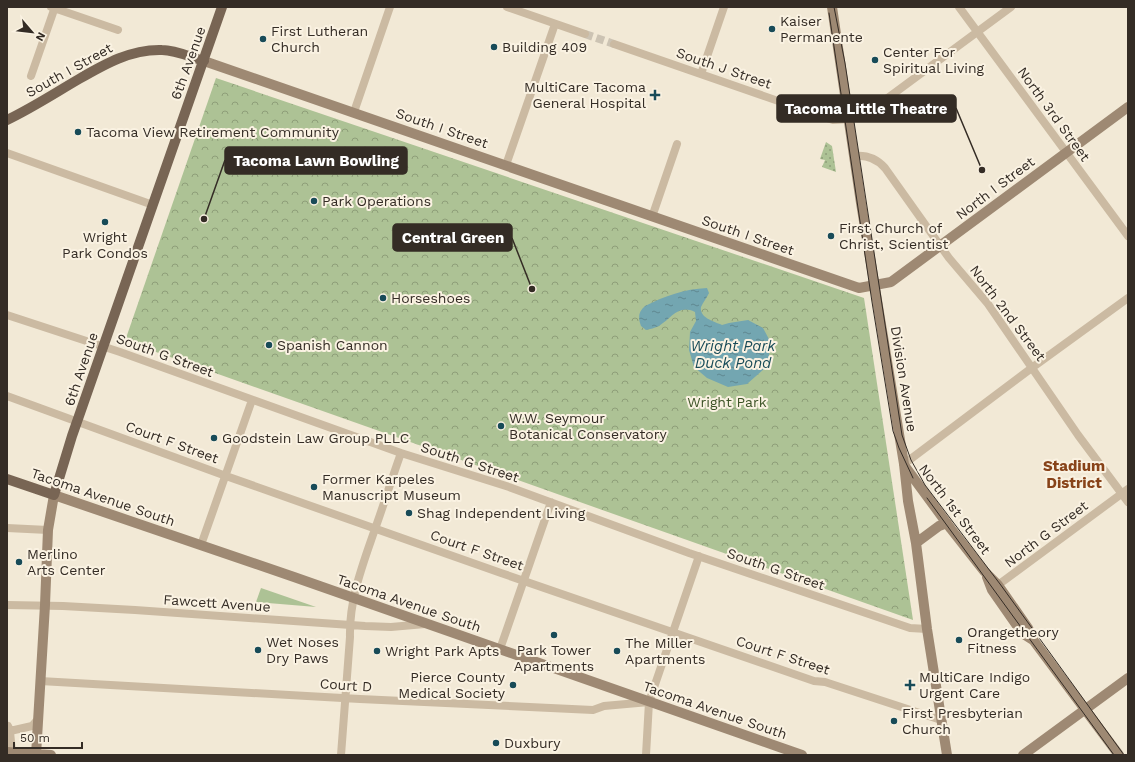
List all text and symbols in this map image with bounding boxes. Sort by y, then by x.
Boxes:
north arrow [12,12,52,52]
place label: Kaiser Permanente [780,13,863,45]
place label: First Lutheran Church [271,23,368,55]
street label: 6th Avenue [167,24,209,102]
marker: Kaiser Permanente [767,24,777,34]
text: N [33,30,48,43]
marker: First Lutheran Church [258,34,268,44]
place label: Building 409 [502,39,587,55]
street label: South I Street [23,40,115,100]
marker: Building 409 [489,42,499,52]
street label: South J Street [674,44,774,92]
place label: Center For Spiritual Living [883,44,985,76]
marker: Center For Spiritual Living [870,55,880,65]
street label: North 3rd Street [1014,64,1094,164]
place label: MultiCare Tacoma General Hospital [524,79,647,111]
marker: MultiCare Tacoma General Hospital [649,89,661,101]
callout: Tacoma Little Theatre [777,95,956,122]
text: Tacoma Little Theatre [785,100,948,118]
street label: South I Street [394,105,490,151]
place label: Tacoma View Retirement Community [86,124,340,140]
marker: Tacoma View Retirement Community [73,127,83,137]
callout: Tacoma Lawn Bowling [225,147,407,174]
text: Tacoma Lawn Bowling [233,152,399,170]
street label: North I Street [953,153,1038,223]
place label: Park Operations [322,193,431,209]
marker: Park Operations [309,196,319,206]
street label: South I Street [700,212,796,258]
marker: Wright Park Condos [100,217,110,227]
place label: First Church of Christ, Scientist [839,220,949,252]
callout: Central Green [393,224,512,251]
place label: Wright Park Condos [62,229,148,261]
text: Central Green [402,229,504,247]
marker: First Church of Christ, Scientist [826,231,836,241]
street label: North 2nd Street [967,262,1049,364]
place label: Horseshoes [391,290,470,306]
marker: Horseshoes [378,293,388,303]
street label: Division Avenue [888,325,920,433]
street label: 6th Avenue [61,330,101,408]
street label: South G Street [114,330,216,380]
place label: Spanish Cannon [277,337,388,353]
water label: Wright Park Duck Pond [691,337,776,372]
marker: Spanish Cannon [264,340,274,350]
park label: Wright Park [687,394,767,410]
place label: W.W. Seymour Botanical Conservatory [509,410,667,442]
street label: Court F Street [123,418,221,466]
marker: W.W. Seymour Botanical Conservatory [496,421,506,431]
place label: Goodstein Law Group PLLC [222,430,409,446]
marker: Goodstein Law Group PLLC [209,433,219,443]
street label: South G Street [419,439,521,485]
district label: Stadium District [1043,457,1105,492]
street label: North 1st Street [916,461,994,557]
street label: Tacoma Avenue South [29,465,177,529]
place label: Former Karpeles Manuscript Museum [322,471,461,503]
marker: Former Karpeles Manuscript Museum [309,482,319,492]
street label: North G Street [1001,497,1091,571]
place label: Shag Independent Living [417,505,586,521]
marker: Shag Independent Living [404,508,414,518]
street label: Court F Street [428,527,526,574]
street label: South G Street [725,545,827,593]
place label: Merlino Arts Center [27,546,106,578]
marker: Merlino Arts Center [14,557,24,567]
street label: Tacoma Avenue South [335,571,483,635]
street label: Fawcett Avenue [163,591,271,615]
place label: Orangetheory Fitness [967,624,1060,656]
marker: Park Tower Apartments [549,630,559,640]
street label: Court F Street [734,632,832,678]
place label: Wet Noses Dry Paws [266,634,339,666]
place label: The Miller Apartments [625,635,705,667]
marker: Orangetheory Fitness [954,635,964,645]
place label: Park Tower Apartments [514,642,594,674]
place label: Wright Park Apts [385,643,499,659]
marker: Wet Noses Dry Paws [253,645,263,655]
marker: Wright Park Apts [372,646,382,656]
marker: The Miller Apartments [612,646,622,656]
place label: Pierce County Medical Society [398,669,506,701]
place label: MultiCare Indigo Urgent Care [919,669,1030,701]
street label: Court D [319,675,373,695]
street label: Tacoma Avenue South [641,678,789,742]
marker: MultiCare Indigo Urgent Care [904,679,916,691]
marker: Pierce County Medical Society [508,680,518,690]
place label: First Presbyterian Church [902,705,1023,737]
marker: First Presbyterian Church [889,716,899,726]
scale bar [14,724,82,750]
text: 50 m [20,731,50,745]
place label: Duxbury [504,735,561,751]
marker: Duxbury [491,738,501,748]

